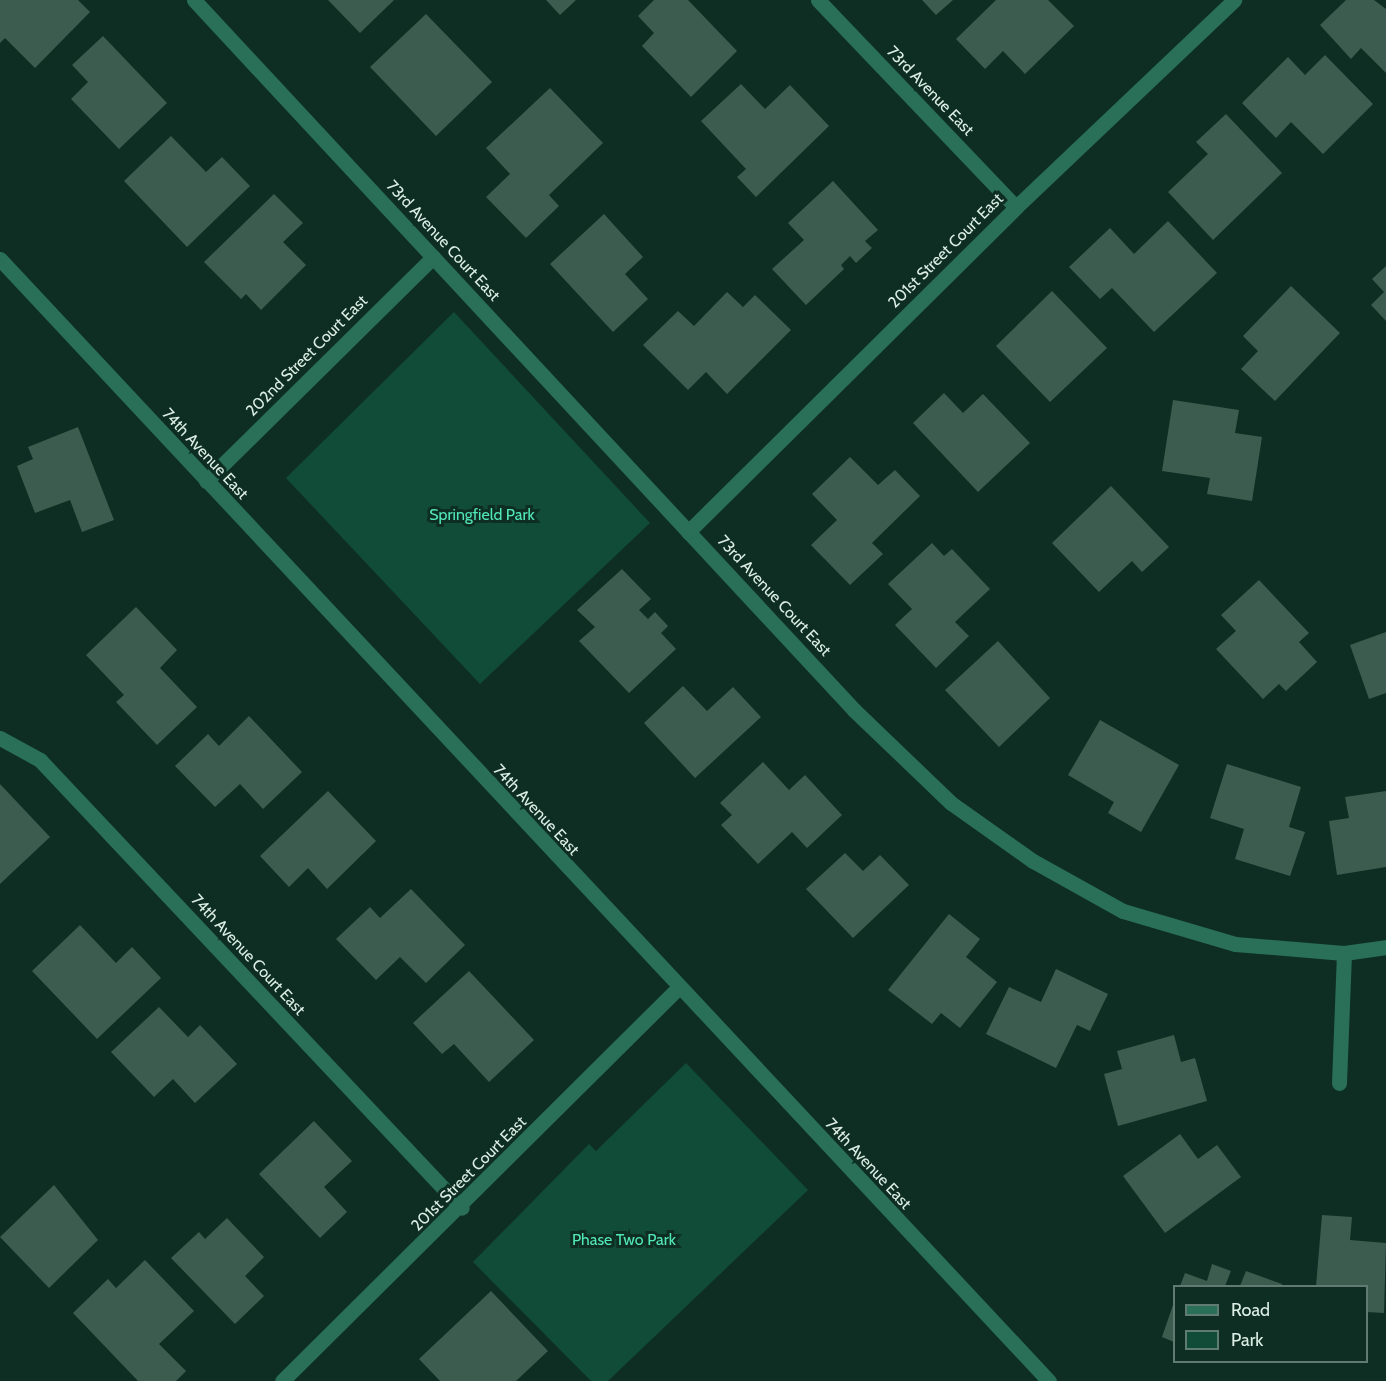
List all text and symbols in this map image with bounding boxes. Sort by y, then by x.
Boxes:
street label: 73rd Avenue East [882,42,978,140]
street label: 73rd Avenue Court East [382,177,504,305]
street label: 201st Street Court East [885,190,1007,312]
street label: 202nd Street Court East [242,291,372,421]
street label: 74th Avenue East [158,405,252,503]
park label: Springfield Park [429,505,535,525]
street label: 73rd Avenue Court East [713,532,835,660]
street label: 74th Avenue East [489,761,583,859]
street label: 74th Avenue Court East [187,891,309,1019]
street label: 201st Street Court East [408,1113,530,1235]
street label: 74th Avenue East [821,1115,915,1213]
park label: Phase Two Park [572,1230,676,1250]
legend [1173,1285,1368,1363]
text: Road [1231,1299,1270,1321]
text: Park [1231,1329,1263,1351]

